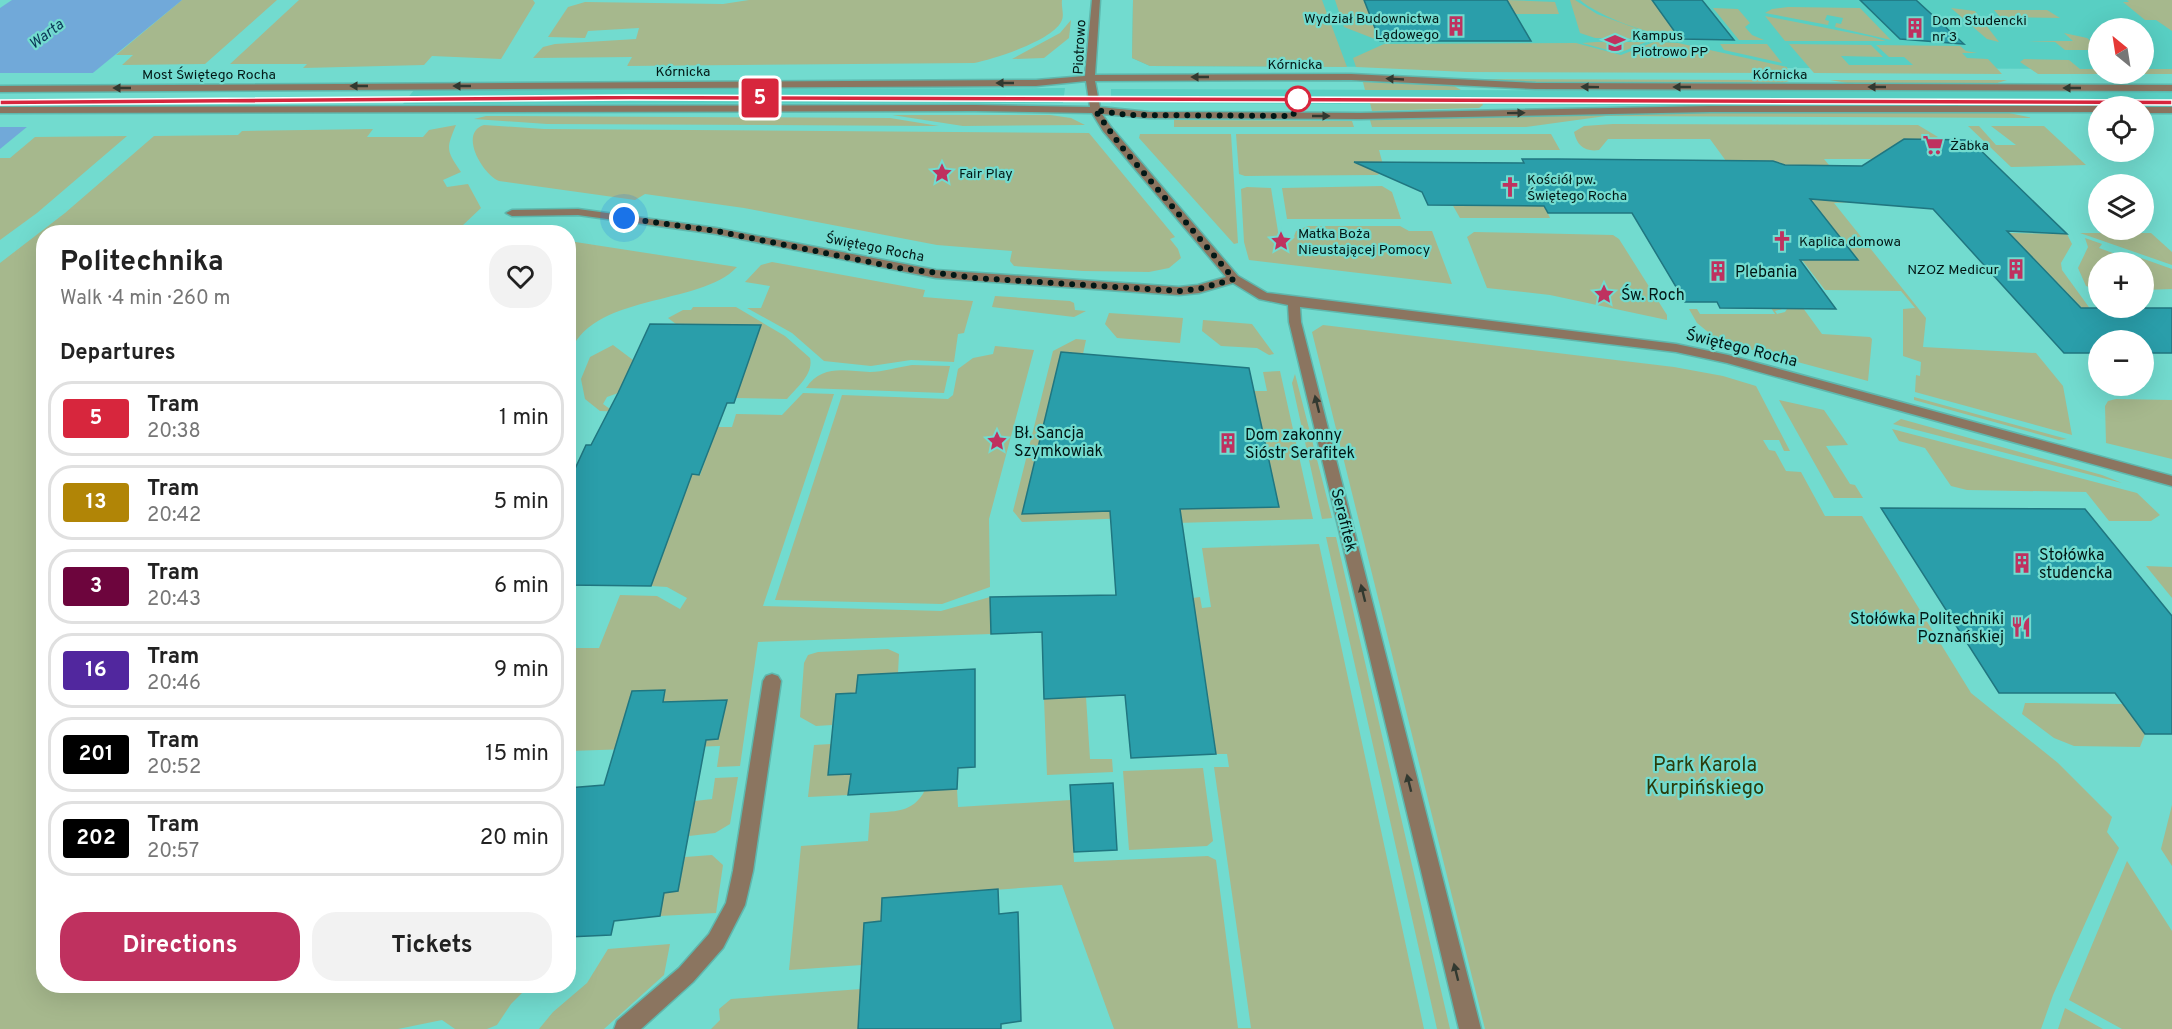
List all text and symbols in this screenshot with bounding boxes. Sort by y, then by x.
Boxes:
place label: Wydział Budownictwa Lądowego [1304,11,1439,44]
place label: Dom Studencki nr 3 [1932,13,2027,46]
building icon: Wydział Budownictwa Lądowego [1444,14,1468,38]
water label: Warta [26,16,68,54]
building icon: Dom Studencki nr 3 [1903,16,1927,40]
north arrow [2088,18,2154,84]
map controls [2088,18,2154,396]
street label: Piotrowo [1071,19,1090,75]
place label: Kampus Piotrowo PP [1632,28,1708,61]
school or university icon: Kampus Piotrowo PP [1603,31,1627,55]
street label: Kórnicka [1268,57,1322,74]
street label: Kórnicka [656,64,710,81]
street label: Most Świętego Rocha [142,66,276,84]
street label: Kórnicka [1753,67,1807,84]
one-way arrow [1191,72,1210,82]
one-way arrow [1386,75,1405,84]
line badge: 5 [740,78,780,118]
one-way arrow [996,78,1015,88]
one-way arrow [349,81,368,91]
one-way arrow [452,81,471,91]
one-way arrow [1580,82,1599,91]
one-way arrow [1672,82,1691,92]
one-way arrow [1867,82,1886,92]
one-way arrow [112,83,131,93]
one-way arrow [2062,83,2081,93]
text: 5 [754,85,766,112]
unlabelled marker [1285,86,1311,112]
button: locate [2088,96,2154,162]
one-way arrow [1507,108,1526,118]
one-way arrow [1312,111,1331,121]
supermarket icon: Żabka [1921,133,1945,157]
place label: Żabka [1950,137,1989,155]
place icon: Fair Play [930,161,954,185]
place label: Fair Play [959,166,1013,183]
place label: Kościół pw. Świętego Rocha [1527,172,1627,205]
button: layers [2088,174,2154,240]
church icon: Kościół pw. Świętego Rocha [1498,175,1522,199]
your location [609,203,639,233]
place label: Matka Boża Nieustającej Pomocy [1298,226,1430,259]
place icon: Matka Boża Nieustającej Pomocy [1269,229,1293,253]
church icon: Kaplica domowa [1770,229,1794,253]
street label: Świętego Rocha [824,230,926,266]
place label: Kaplica domowa [1799,234,1901,251]
text: Politechnika [60,245,224,281]
button: heart [489,245,552,308]
button: + [2088,252,2154,318]
building icon: NZOZ Medicur [2004,257,2028,281]
building icon: Plebania [1706,259,1730,283]
place label: NZOZ Medicur [1907,262,2000,279]
place label: Plebania [1735,263,1797,283]
place icon: Św. Roch [1592,282,1616,306]
place label: Św. Roch [1621,284,1685,306]
text: Walk · 4 min · 260 m [60,286,231,312]
street label: Świętego Rocha [1684,323,1800,372]
button: − [2088,330,2154,396]
text: Departures [60,340,176,367]
text: Tram [147,392,199,419]
one-way arrow [1311,395,1321,413]
text: 5 [90,405,102,432]
text: 1 min [499,405,549,432]
text: 20:38 [147,419,201,445]
place label: Bł. Sancja Szymkowiak [1014,424,1103,462]
place label: Dom zakonny Sióstr Serafitek [1245,426,1355,464]
place icon: Bł. Sancja Szymkowiak [985,429,1009,453]
building icon: Dom zakonny Sióstr Serafitek [1216,431,1240,455]
text: Tram [147,476,199,503]
street label: Serafitek [1326,487,1361,554]
text: 13 [86,489,107,516]
text: 5 min [494,489,549,516]
text: 20:42 [147,503,201,529]
place label: Stołówka studencka [2039,546,2112,584]
building icon: Stołówka studencka [2010,551,2034,575]
text: Tram [147,560,199,587]
text: 3 [90,573,102,600]
text: 6 min [494,573,549,600]
one-way arrow [1358,584,1368,603]
text: 20:43 [147,587,201,613]
place label: Stołówka Politechniki Poznańskiej [1850,610,2004,648]
restaurant icon: Stołówka Politechniki Poznańskiej [2009,615,2033,639]
text: Tram [147,644,199,671]
text: 16 [85,657,107,684]
text: 9 min [494,657,549,684]
text: 20:46 [147,671,201,697]
text: Tram [147,728,199,755]
text: 201 [78,741,114,768]
text: 15 min [485,741,549,768]
park label: Park Karola Kurpińskiego [1646,753,1764,802]
text: 20:52 [147,755,201,781]
one-way arrow [1404,774,1414,792]
text: Tram [147,812,199,839]
text: 202 [76,825,116,852]
text: 20 min [480,825,549,852]
text: 20:57 [147,839,199,865]
button: Directions [60,912,300,981]
button: Tickets [312,912,552,981]
one-way arrow [1450,963,1460,981]

